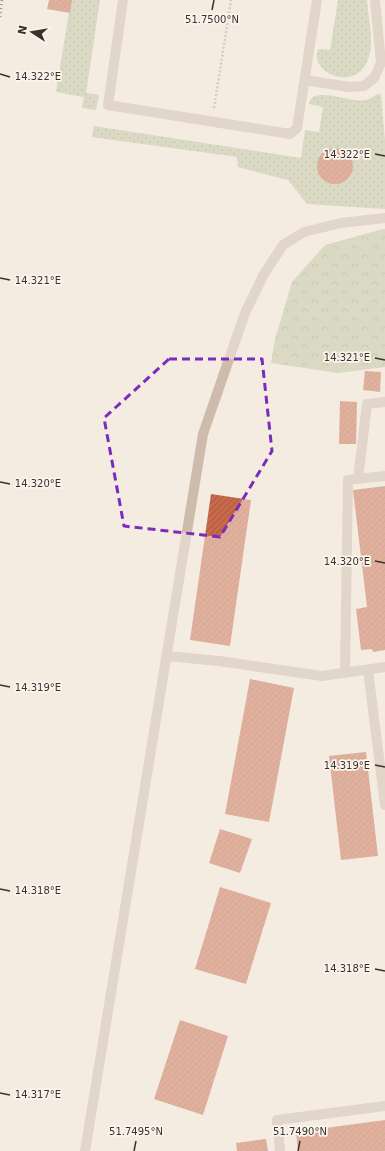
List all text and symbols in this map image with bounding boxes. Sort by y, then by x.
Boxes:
north arrow [12,12,52,52]
text: 51.7500°N [185,14,239,25]
text: N [15,24,30,36]
text: 14.322°E [15,71,61,82]
text: 14.322°E [324,149,370,160]
text: 14.321°E [15,275,61,286]
text: 14.321°E [324,352,370,363]
text: 14.320°E [15,478,61,489]
text: 14.320°E [324,556,370,567]
text: 14.319°E [15,682,61,693]
text: 14.319°E [324,760,370,771]
text: 14.318°E [15,885,61,896]
text: 14.318°E [324,963,370,974]
text: 14.317°E [15,1089,61,1100]
text: 51.7495°N [109,1126,163,1137]
text: 51.7490°N [273,1126,327,1137]

